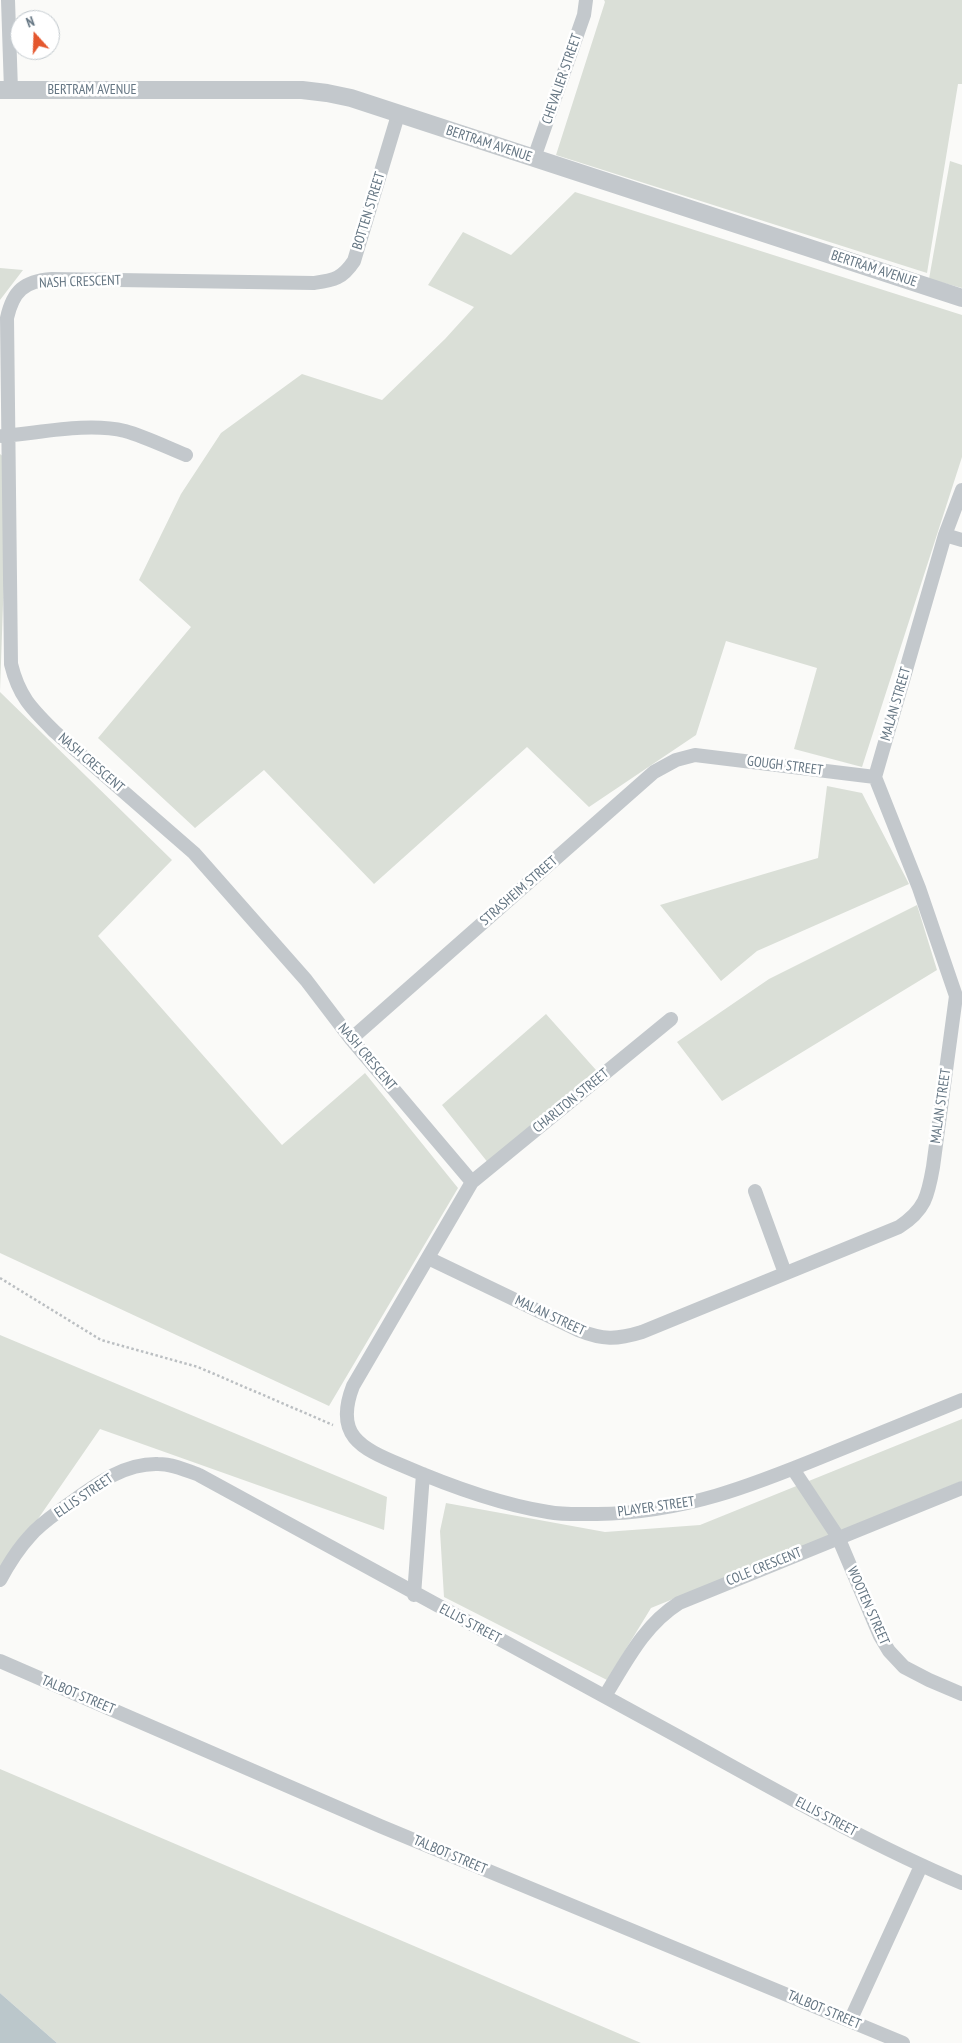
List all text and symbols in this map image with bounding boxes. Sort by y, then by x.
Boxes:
north arrow [10,10,60,60]
text: N [24,12,37,32]
street label: CHEVALIER STREET [539,32,585,126]
street label: BERTRAM AVENUE [47,82,137,98]
street label: BERTRAM AVENUE [444,122,534,166]
street label: BOTTEN STREET [349,170,389,252]
street label: BERTRAM AVENUE [829,247,919,291]
street label: NASH CRESCENT [39,272,121,292]
street label: MALAN STREET [877,665,915,743]
street label: NASH CRESCENT [55,730,127,796]
street label: GOUGH STREET [746,753,824,779]
street label: STRASHEIM STREET [477,853,561,929]
street label: NASH CRESCENT [334,1020,400,1094]
street label: CHARLTON STREET [530,1065,612,1137]
street label: MALAN STREET [927,1067,955,1145]
street label: MALAN STREET [512,1292,588,1340]
street label: ELLIS STREET [51,1470,117,1522]
street label: PLAYER STREET [617,1493,695,1521]
street label: COLE CRESCENT [724,1544,804,1590]
street label: WOOTEN STREET [843,1564,893,1648]
street label: ELLIS STREET [436,1601,504,1647]
street label: TALBOT STREET [39,1672,117,1718]
street label: ELLIS STREET [792,1794,860,1840]
street label: TALBOT STREET [411,1832,489,1878]
street label: TALBOT STREET [785,1987,863,2033]

